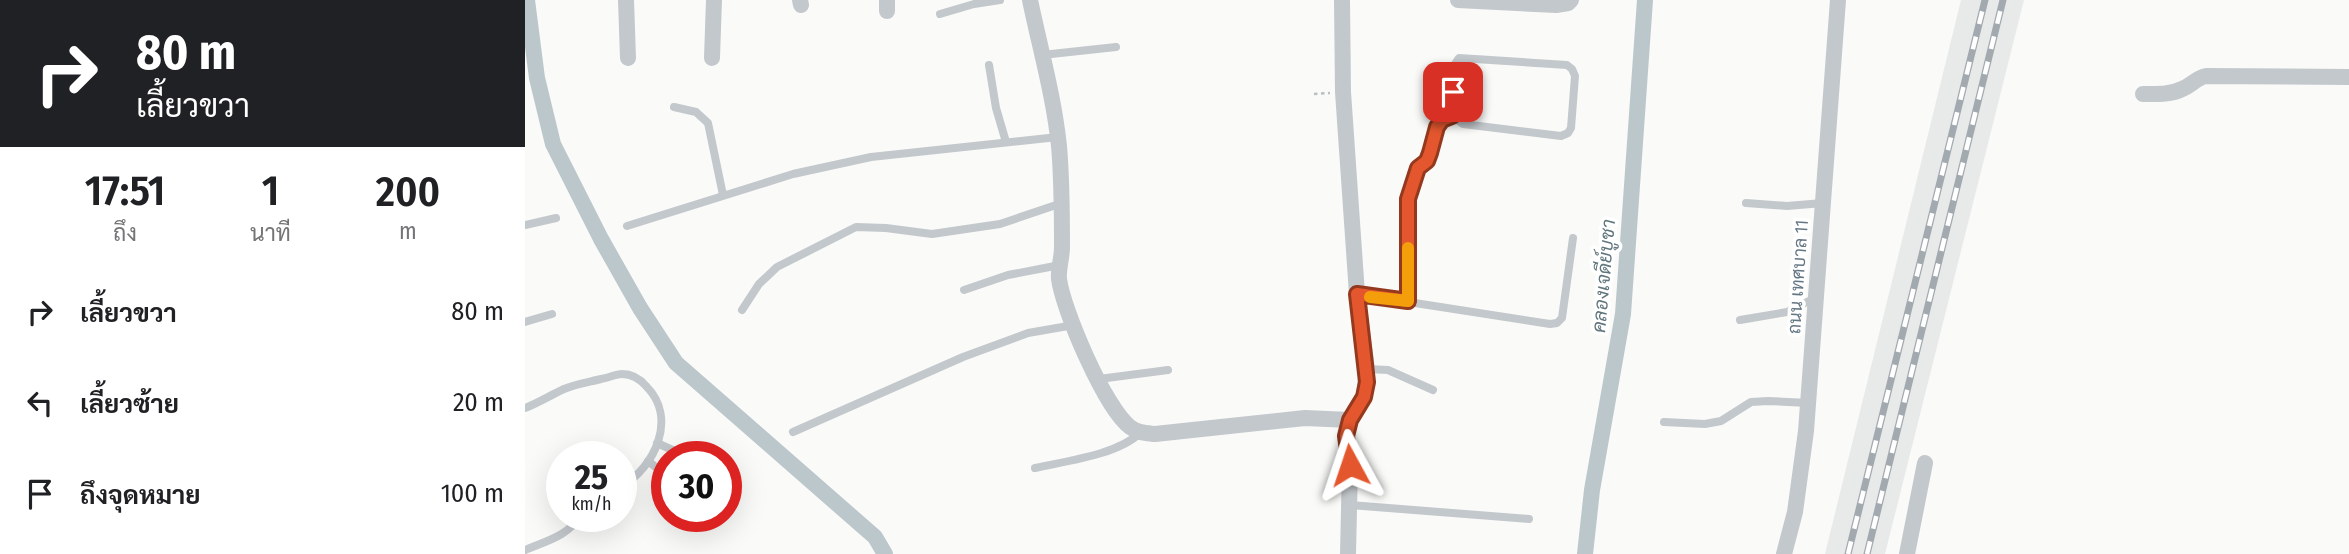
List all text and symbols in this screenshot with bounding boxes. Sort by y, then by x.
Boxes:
text: 80 m [136,23,236,82]
icon: right [21,28,112,119]
pin [1423,62,1483,122]
icon: arrive [1434,73,1472,111]
text: เลี้ยวขวา [136,87,250,125]
text: 17:51 [85,166,165,216]
text: 1 [262,166,279,216]
text: 200 [376,167,440,217]
text: m [399,217,417,245]
water label: คลองเจดีย์บูชา [1586,218,1622,334]
text: ถึง [113,219,137,247]
text: นาที [250,219,291,247]
street label: ถนน เทศบาล 11 [1783,219,1813,335]
icon: right [21,293,59,331]
text: 80 m [451,296,504,327]
text: เลี้ยวขวา [80,298,177,329]
icon: left [21,384,59,422]
text: 20 m [453,387,504,418]
text: เลี้ยวซ้าย [80,389,179,420]
position arrow [1313,428,1387,502]
speed limit sign: 30 [651,441,742,532]
text: 25 [575,456,608,498]
icon: arrive [21,475,59,513]
text: 100 m [441,478,504,509]
text: ถึงจุดหมาย [80,480,201,511]
text: km/h [571,493,612,515]

